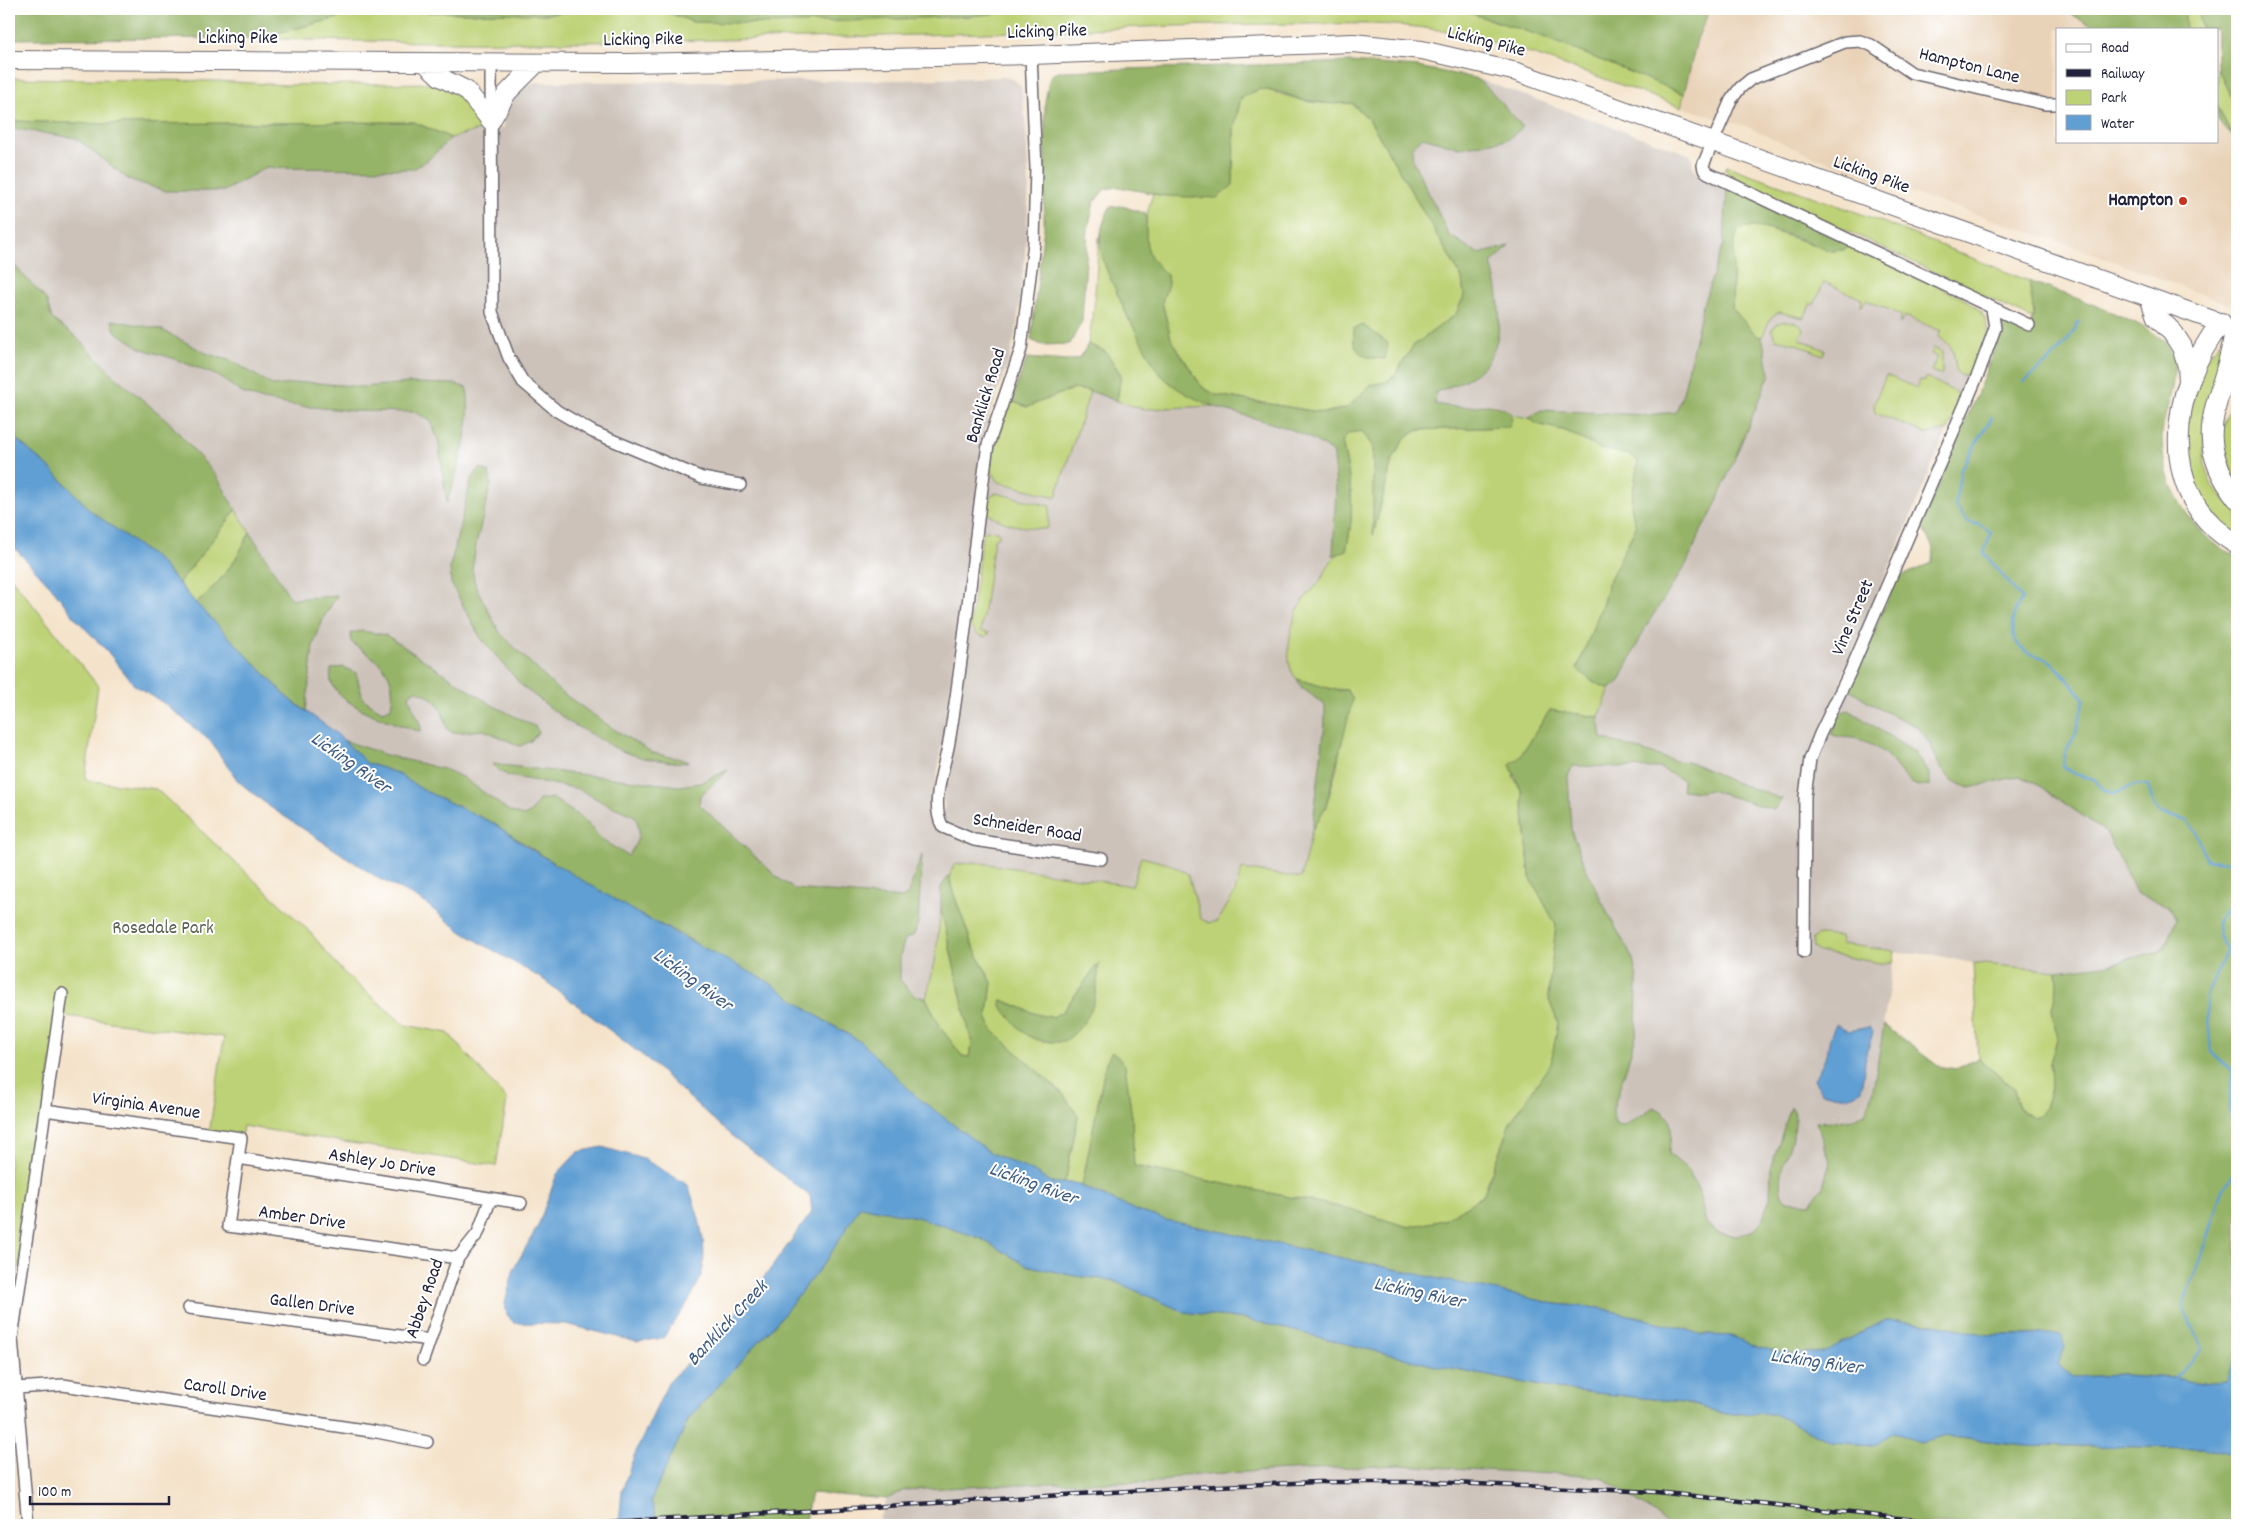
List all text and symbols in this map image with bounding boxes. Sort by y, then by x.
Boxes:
street label: Licking Pike [1007,18,1087,48]
street label: Licking Pike [1444,20,1528,66]
street label: Licking Pike [198,26,278,53]
street label: Licking Pike [603,27,683,55]
legend [2056,28,2218,142]
text: Road [2101,38,2129,60]
street label: Hampton Lane [1916,41,2022,93]
text: Railway [2101,64,2145,86]
text: Park [2101,88,2127,110]
text: Water [2101,114,2135,136]
street label: Licking Pike [1829,150,1913,202]
place label: Hampton [2108,188,2173,215]
marker: Hampton [2177,195,2189,207]
street label: Banklick Road [960,345,1014,447]
street label: Vine Street [1826,576,1882,660]
water label: Licking River [304,726,398,803]
street label: Schneider Road [971,807,1083,851]
park label: Rosedale Park [112,916,214,943]
water label: Licking River [646,943,740,1021]
street label: Virginia Avenue [90,1086,202,1128]
street label: Ashley Jo Drive [326,1142,438,1186]
water label: Licking River [985,1156,1084,1215]
street label: Amber Drive [257,1200,347,1238]
street label: Abbey Road [400,1255,452,1343]
water label: Licking River [1371,1271,1470,1318]
water label: Banklick Creek [681,1273,777,1373]
street label: Gallen Drive [268,1287,356,1325]
water label: Licking River [1768,1343,1866,1384]
street label: Caroll Drive [182,1372,268,1410]
scale bar [30,1474,169,1506]
text: 100 m [38,1482,71,1504]

